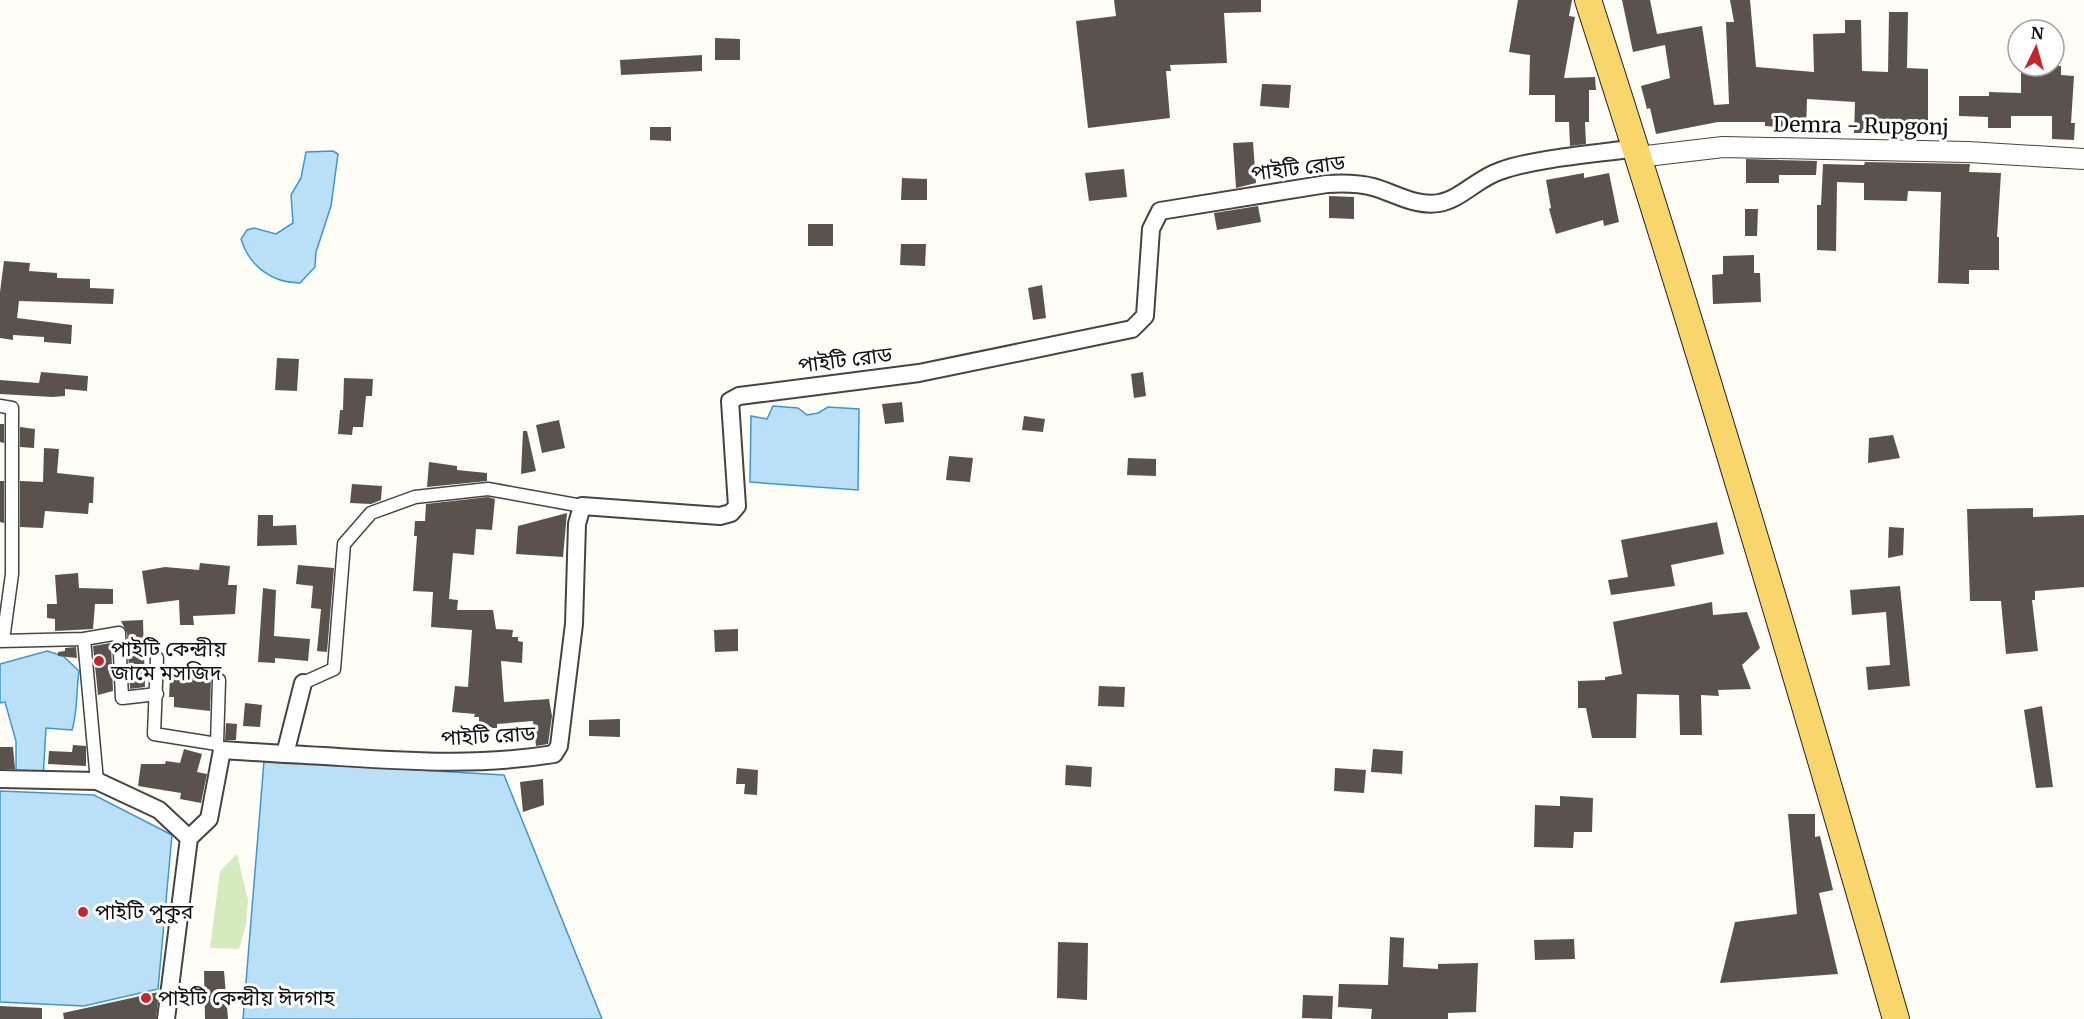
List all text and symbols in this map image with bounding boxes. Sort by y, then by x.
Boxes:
north arrow [2006,18,2066,78]
text: N [2030,23,2045,44]
street label: Demra - Rupgonj [1773,110,1949,141]
street label: পাইটি রোড [1249,148,1348,187]
street label: পাইটি রোড [796,340,895,379]
place label: পাইটি কেন্দ্রীয় জামে মসজিদ [110,635,227,686]
marker: পাইটি কেন্দ্রীয় জামে মসজিদ [92,654,106,668]
street label: পাইটি রোড [440,719,537,751]
place label: পাইটি পুকুর [95,898,194,925]
marker: পাইটি পুকুর [76,905,90,919]
place label: পাইটি কেন্দ্রীয় ঈদগাহ [158,984,336,1011]
marker: পাইটি কেন্দ্রীয় ঈদগাহ [139,991,153,1005]

